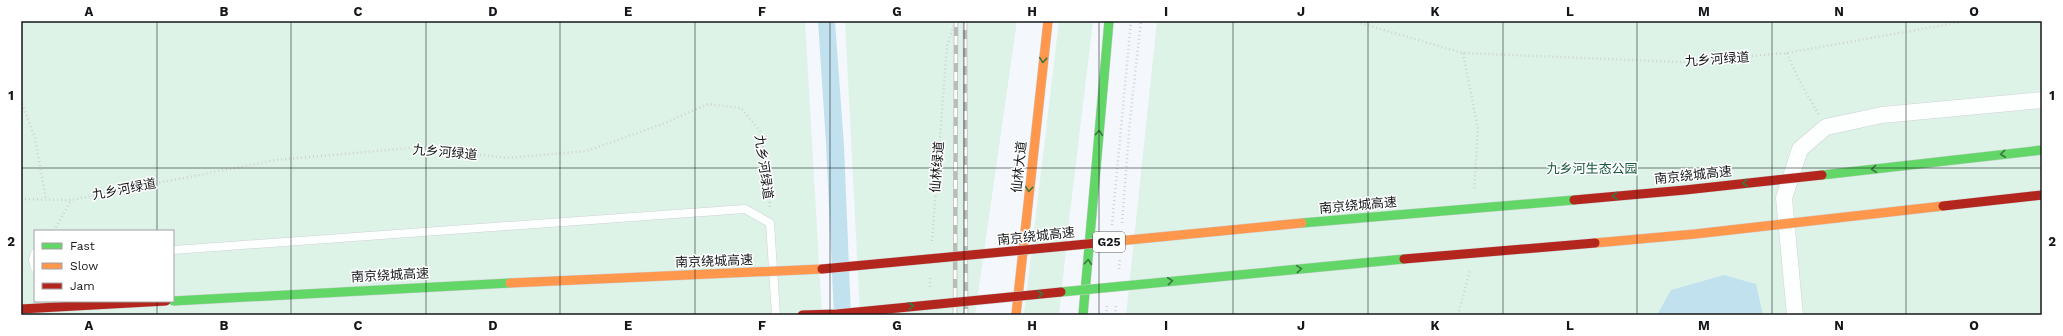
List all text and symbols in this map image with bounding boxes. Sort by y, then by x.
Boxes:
text: A [85,4,94,19]
text: B [220,4,229,19]
text: C [354,4,363,19]
text: D [488,4,498,19]
text: E [624,4,632,19]
text: F [758,4,766,19]
text: G [892,4,902,19]
text: H [1027,4,1037,19]
text: I [1164,4,1168,19]
text: J [1297,4,1305,19]
text: K [1430,4,1440,19]
text: L [1566,4,1574,19]
text: M [1698,4,1710,19]
text: N [1834,4,1844,19]
text: O [1969,4,1979,19]
street label: 九乡河绿道 [1684,49,1750,69]
one-way arrow [1039,57,1048,63]
text: 1 [8,88,14,103]
text: 1 [2049,88,2055,103]
one-way arrow [1095,130,1104,136]
street label: 九乡河绿道 [752,134,776,200]
street label: 仙林绿道 [927,140,947,194]
street label: 仙林大道 [1009,140,1029,194]
street label: 九乡河绿道 [412,142,478,162]
one-way arrow [2000,150,2006,159]
park label: 九乡河生态公园 [1546,161,1638,176]
street label: 南京绕城高速 [1653,163,1733,187]
one-way arrow [1871,164,1877,173]
street label: 九乡河绿道 [91,175,157,203]
one-way arrow [1742,178,1748,187]
one-way arrow [1025,186,1034,192]
one-way arrow [1612,191,1618,200]
street label: 南京绕城高速 [1318,194,1398,216]
street label: 南京绕城高速 [996,224,1076,248]
legend [34,230,174,302]
road number: G25 [1093,232,1125,252]
text: 2 [7,234,15,249]
text: 2 [2048,234,2056,249]
text: Fast [70,239,95,253]
street label: 南京绕城高速 [675,252,753,270]
text: Slow [70,259,98,273]
one-way arrow [1083,259,1092,265]
one-way arrow [1296,264,1302,273]
street label: 南京绕城高速 [351,265,429,285]
one-way arrow [1167,277,1173,286]
text: Jam [70,279,95,293]
one-way arrow [1037,289,1043,298]
one-way arrow [908,302,914,311]
text: A [85,318,94,333]
text: B [220,318,229,333]
text: C [354,318,363,333]
text: D [488,318,498,333]
text: E [624,318,632,333]
text: F [758,318,766,333]
text: G [892,318,902,333]
text: H [1027,318,1037,333]
text: I [1164,318,1168,333]
text: J [1297,318,1305,333]
text: K [1430,318,1440,333]
text: L [1566,318,1574,333]
text: M [1698,318,1710,333]
text: N [1834,318,1844,333]
text: O [1969,318,1979,333]

